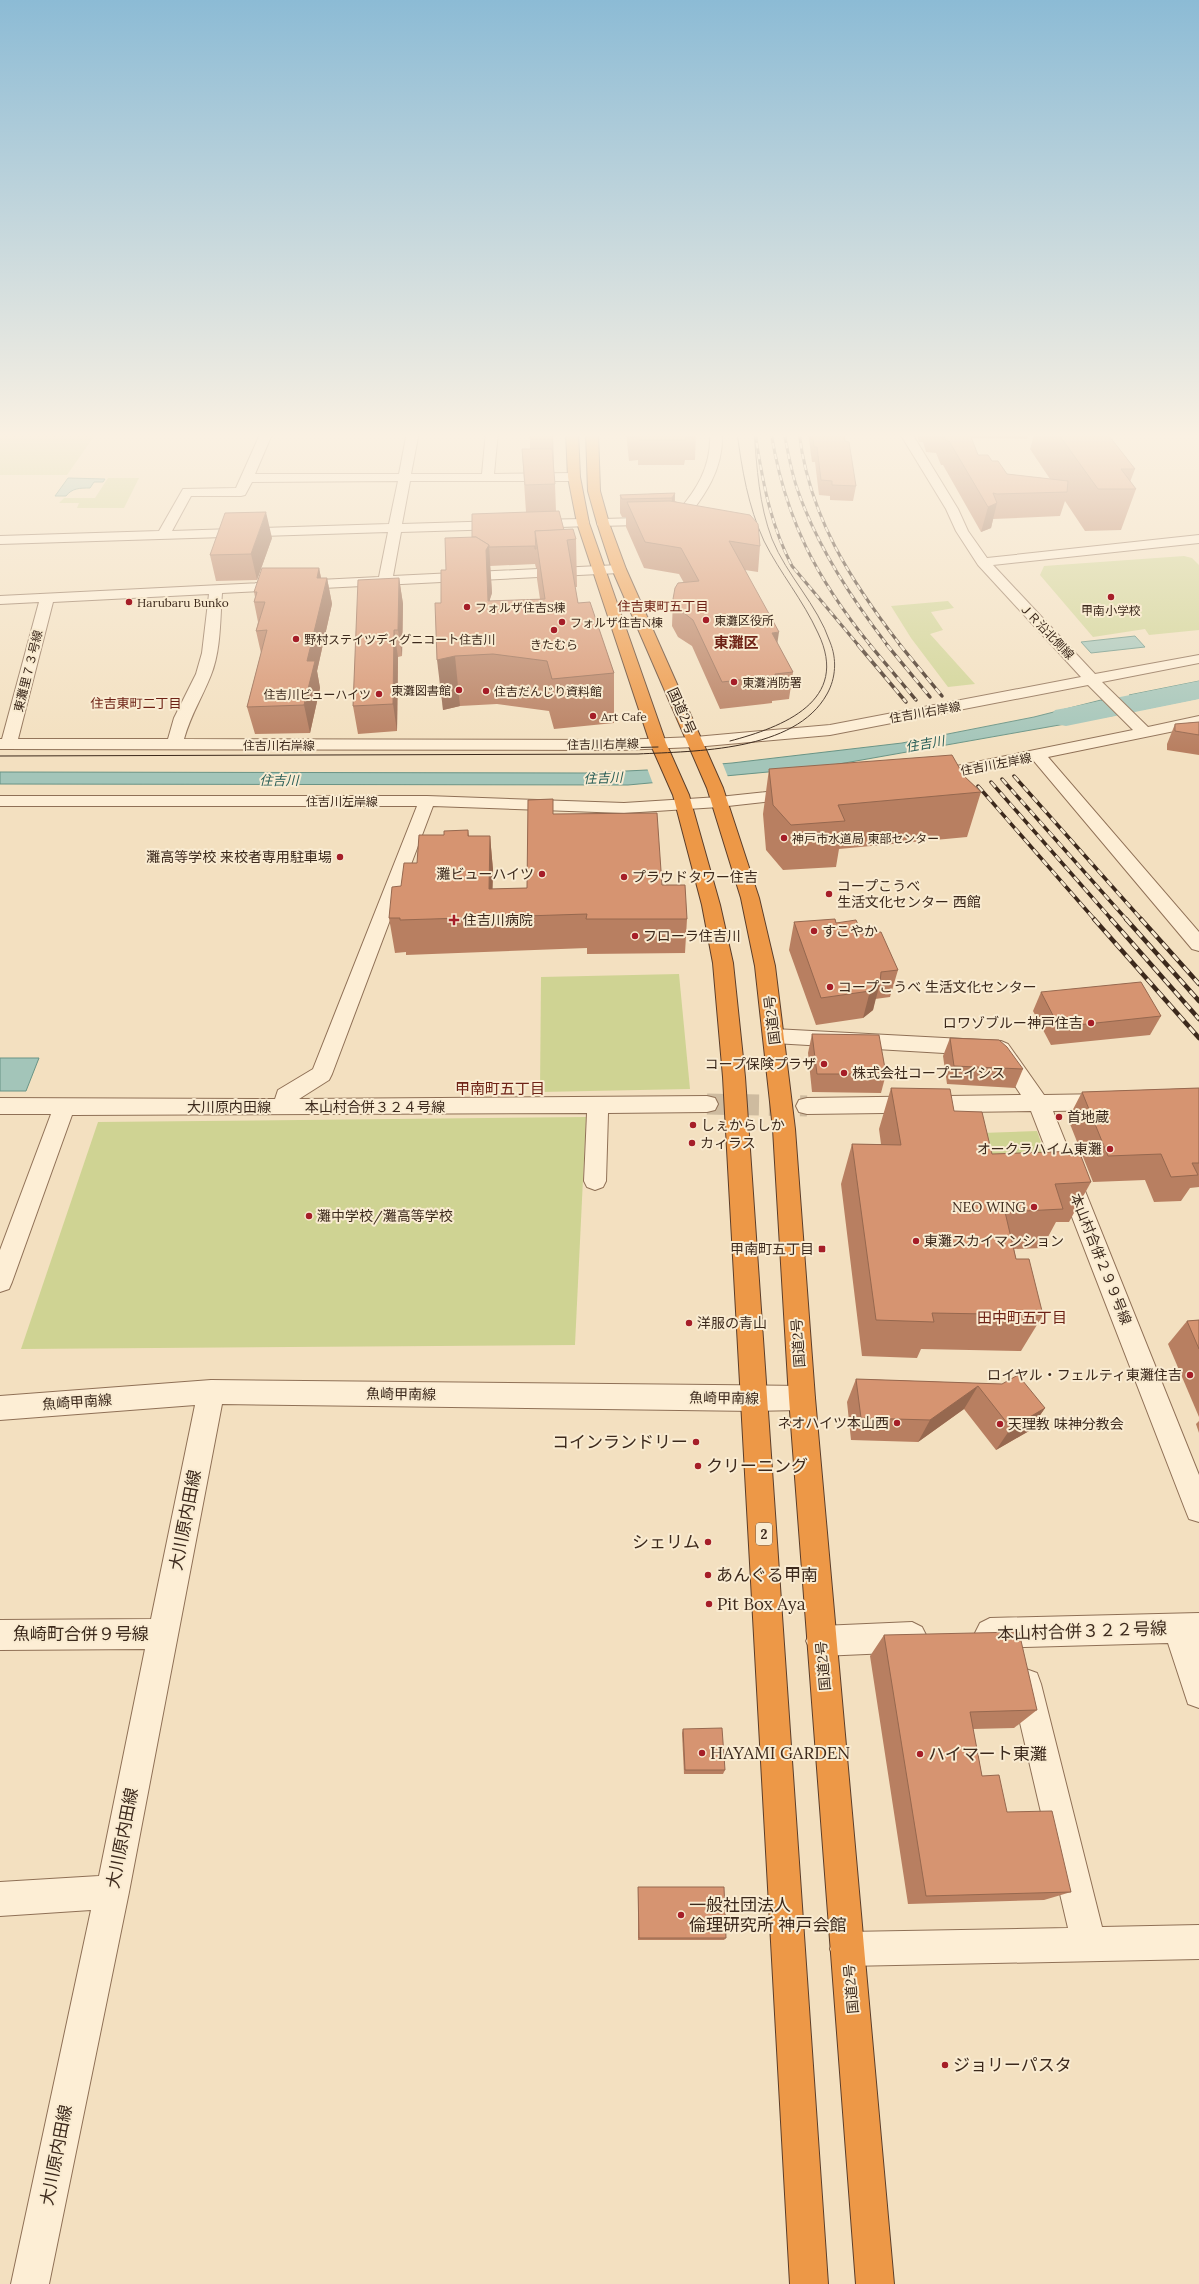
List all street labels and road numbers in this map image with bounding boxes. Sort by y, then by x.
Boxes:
street label: ＪＲ沿北側線 [1017,600,1077,662]
street label: 東灘里７３号線 [11,628,45,714]
street label: 国道2号 [664,685,700,737]
street label: 住吉川右岸線 [888,698,962,726]
street label: 住吉川右岸線 [567,736,639,752]
street label: 住吉川右岸線 [243,738,315,753]
street label: 住吉川左岸線 [959,750,1033,778]
street label: 住吉川左岸線 [306,794,378,809]
street label: 国道2号 [760,994,784,1046]
street label: 大川原内田線 [187,1098,271,1116]
street label: 本山村合併３２４号線 [305,1098,445,1116]
street label: 本山村合併２９９号線 [1066,1191,1136,1327]
street label: 国道2号 [787,1318,809,1368]
street label: 魚崎甲南線 [366,1384,436,1404]
street label: 魚崎甲南線 [689,1388,759,1408]
street label: 魚崎甲南線 [41,1391,113,1413]
street label: 大川原内田線 [164,1468,206,1572]
road number: 2 [756,1523,772,1545]
street label: 本山村合併３２２号線 [997,1617,1167,1645]
street label: 魚崎町合併９号線 [13,1623,149,1645]
street label: 国道2号 [812,1641,834,1691]
street label: 大川原内田線 [101,1786,143,1890]
street label: 国道2号 [840,1964,862,2014]
street label: 大川原内田線 [35,2103,77,2207]

